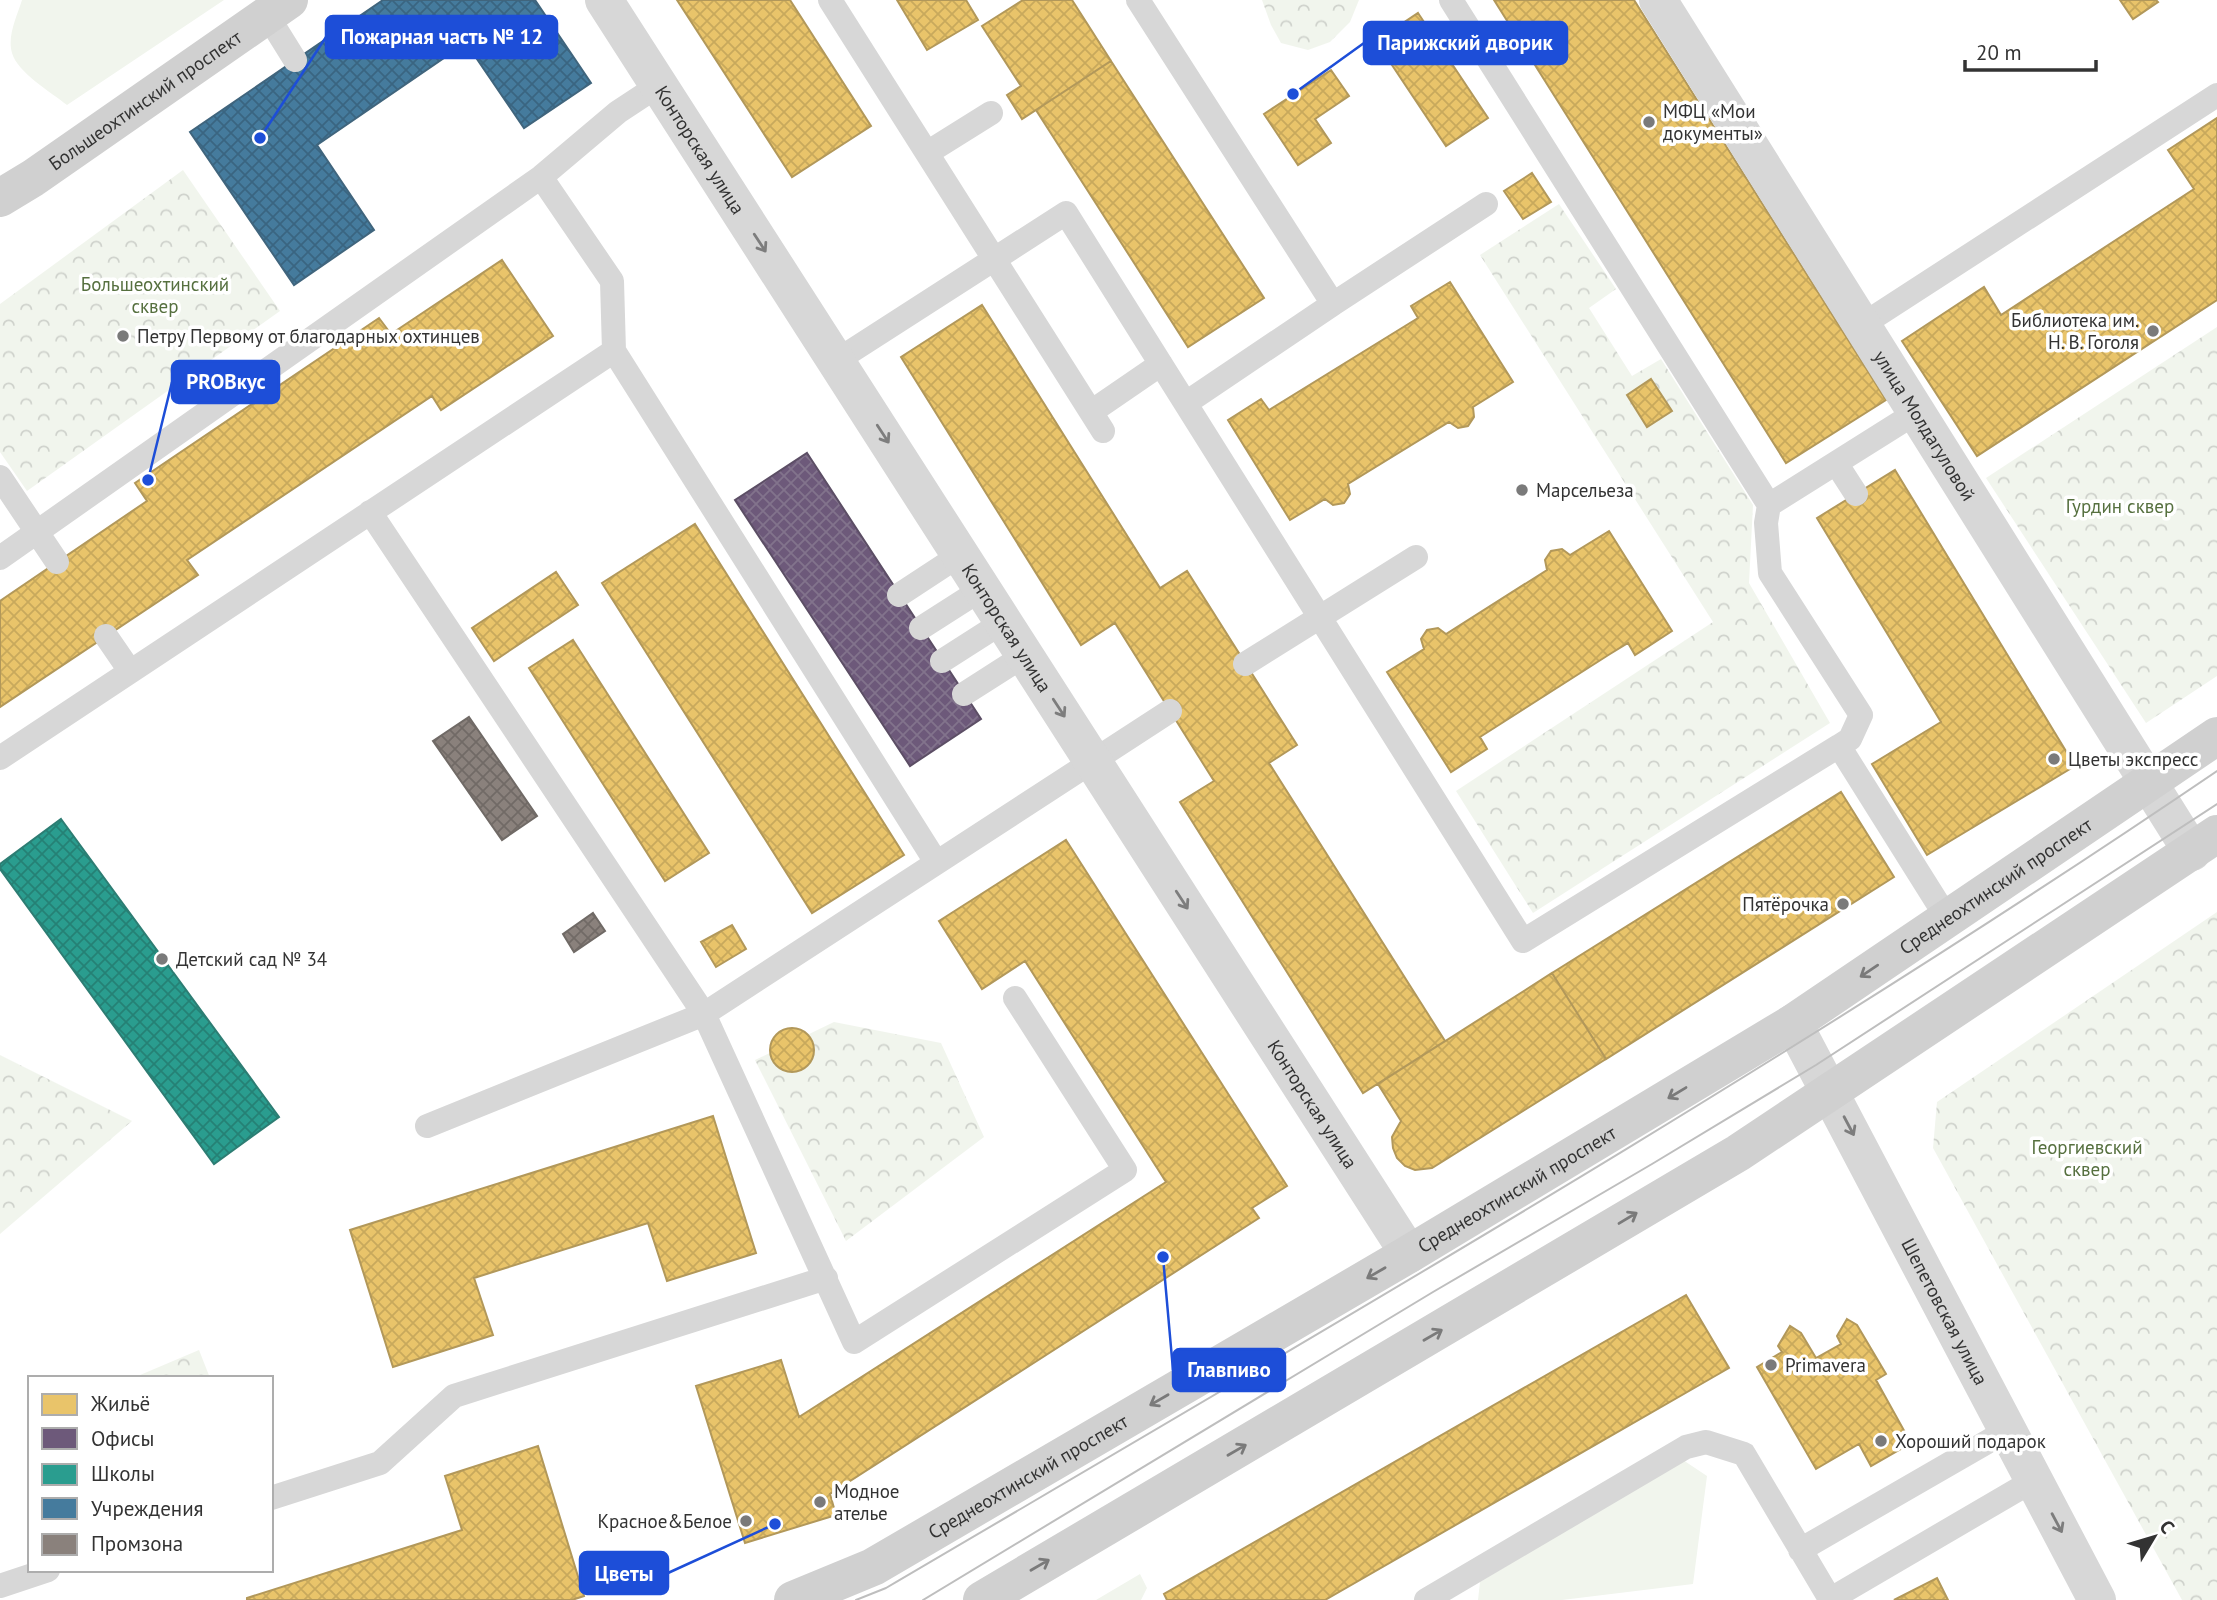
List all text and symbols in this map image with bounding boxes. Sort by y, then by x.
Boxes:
callout: Пожарная часть № 12 [326,16,557,58]
callout: Парижский дворик [1364,22,1567,64]
text: Пожарная часть № 12 [341,23,543,50]
street label: Большеохтинский проспект [44,25,246,175]
scale bar [1965,28,2096,72]
text: Парижский дворик [1377,29,1553,56]
text: 20 m [1976,39,2022,66]
street label: Конторская улица [650,81,750,219]
place label: МФЦ «Мои документы» [1663,99,1763,145]
marker: МФЦ «Мои документы» [1641,114,1657,130]
one-way arrow [753,233,768,252]
park label: Большеохтинский сквер [81,272,229,318]
place label: Библиотека им. Н. В. Гоголя [2011,308,2139,354]
marker: Библиотека им. Н. В. Гоголя [2145,323,2161,339]
place label: Петру Первому от благодарных охтинцев [137,324,480,348]
marker: Петру Первому от благодарных охтинцев [115,328,131,344]
street label: улица Молдагуловой [1868,346,1981,505]
callout: PROВкус [172,361,279,403]
text: PROВкус [186,368,266,395]
one-way arrow [877,424,891,444]
place label: Марсельеза [1536,478,1634,502]
marker: Марсельеза [1514,482,1530,498]
park label: Гурдин сквер [2066,494,2174,518]
street label: Конторская улица [957,559,1057,697]
one-way arrow [1052,698,1066,718]
place label: Цветы экспресс [2068,747,2198,771]
marker: Цветы экспресс [2046,751,2062,767]
street label: Среднеохтинский проспект [1895,812,2097,960]
one-way arrow [1174,890,1189,909]
place label: Пятёрочка [1742,892,1829,916]
marker: Пятёрочка [1835,896,1851,912]
place label: Детский сад № 34 [176,947,327,971]
marker: Детский сад № 34 [154,951,170,967]
one-way arrow [1860,964,1879,979]
street label: Конторская улица [1263,1035,1363,1173]
one-way arrow [1667,1086,1687,1100]
one-way arrow [1842,1115,1856,1136]
street label: Среднеохтинский проспект [1413,1120,1621,1258]
park label: Георгиевский сквер [2031,1135,2143,1181]
one-way arrow [1618,1211,1638,1225]
street label: Шепетовская улица [1896,1234,1993,1389]
one-way arrow [1367,1266,1387,1280]
one-way arrow [1422,1327,1442,1341]
callout: Главпиво [1173,1349,1285,1391]
place label: Primavera [1785,1353,1866,1377]
text: Главпиво [1187,1356,1271,1383]
marker: Primavera [1763,1357,1779,1373]
legend [28,1376,273,1572]
text: Жильё [90,1390,150,1417]
one-way arrow [1149,1393,1169,1407]
street label: Среднеохтинский проспект [924,1409,1133,1544]
text: Офисы [91,1425,154,1452]
place label: Хороший подарок [1895,1429,2046,1453]
marker: Хороший подарок [1873,1433,1889,1449]
one-way arrow [1226,1443,1246,1457]
text: Школы [91,1460,155,1487]
place label: Модное ателье [834,1479,899,1525]
marker: Модное ателье [812,1494,828,1510]
text: Учреждения [91,1495,204,1522]
north arrow [2119,1502,2189,1572]
place label: Красное&Белое [597,1509,732,1533]
one-way arrow [2051,1512,2064,1533]
marker: Красное&Белое [738,1513,754,1529]
text: С [2155,1515,2180,1538]
text: Промзона [91,1530,183,1557]
callout: Цветы [580,1552,668,1594]
one-way arrow [1030,1558,1050,1572]
text: Цветы [594,1560,654,1587]

